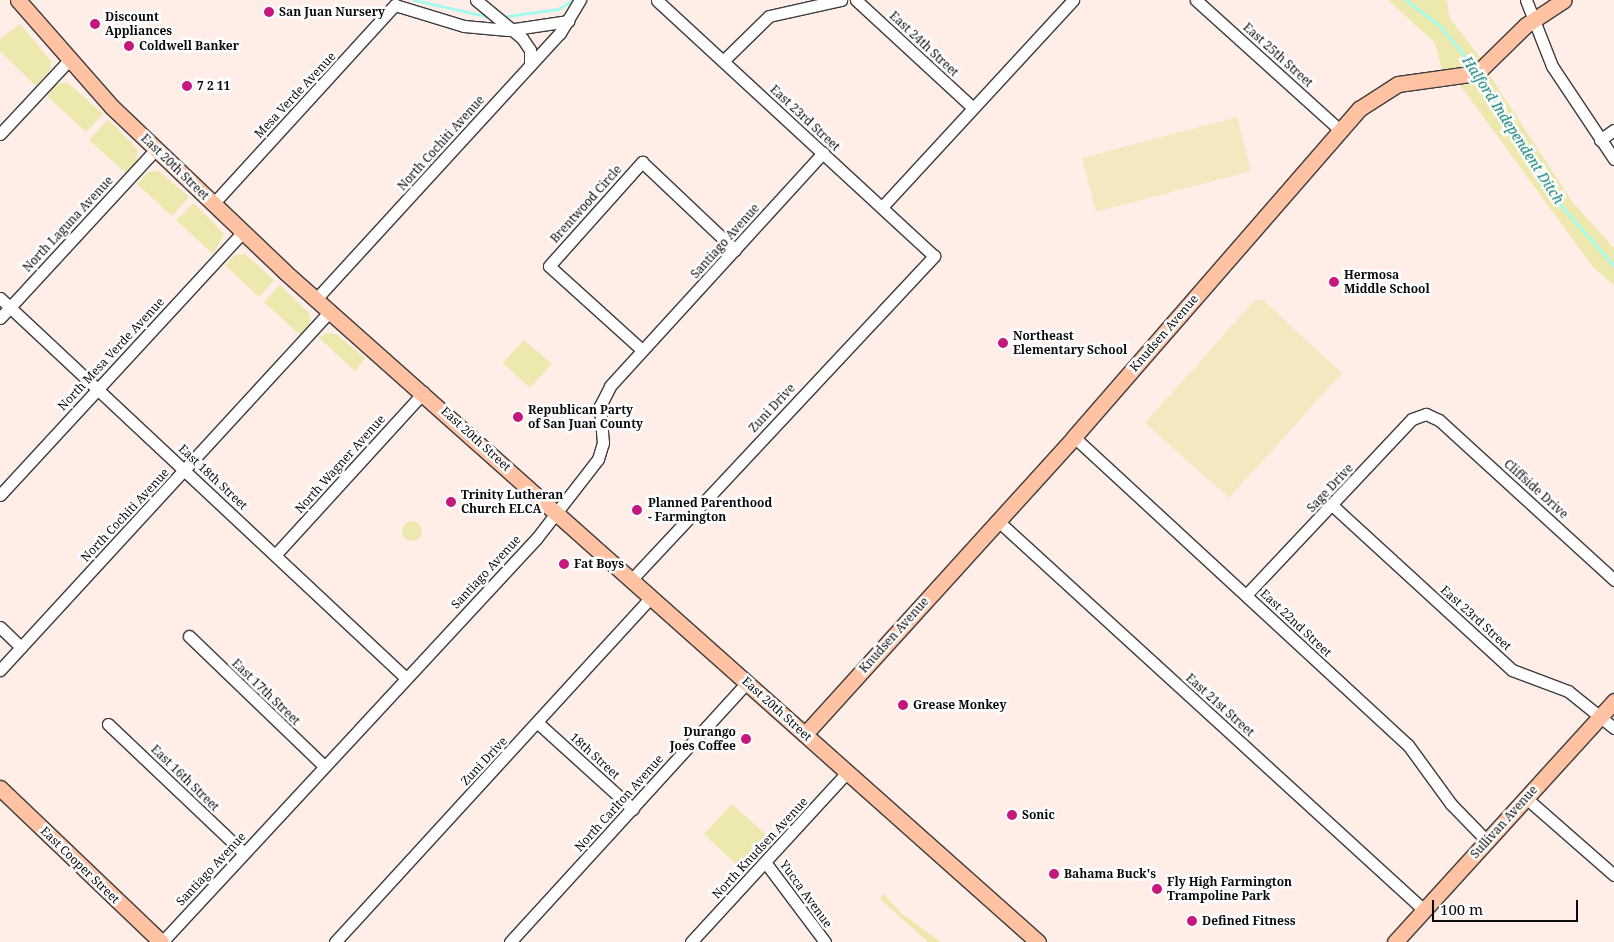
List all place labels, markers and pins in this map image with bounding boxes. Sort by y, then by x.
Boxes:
place label: San Juan Nursery [279,5,385,19]
marker: San Juan Nursery [263,6,275,18]
place label: Discount Appliances [105,10,172,38]
marker: Discount Appliances [89,18,101,30]
place label: Coldwell Banker [139,39,239,53]
marker: Coldwell Banker [123,40,135,52]
place label: 7 2 11 [197,79,230,93]
marker: 7 2 11 [181,80,193,92]
place label: Hermosa Middle School [1344,268,1430,296]
marker: Hermosa Middle School [1328,276,1340,288]
place label: Northeast Elementary School [1013,329,1127,357]
marker: Northeast Elementary School [997,337,1009,349]
place label: Republican Party of San Juan County [528,403,643,431]
marker: Republican Party of San Juan County [512,411,524,423]
place label: Trinity Lutheran Church ELCA [461,488,563,516]
marker: Trinity Lutheran Church ELCA [445,496,457,508]
place label: Planned Parenthood - Farmington [648,496,772,524]
marker: Planned Parenthood - Farmington [630,503,644,517]
place label: Fat Boys [574,557,624,571]
marker: Fat Boys [558,558,570,570]
place label: Grease Monkey [913,698,1006,712]
marker: Grease Monkey [897,699,909,711]
place label: Durango Joes Coffee [670,725,736,753]
marker: Durango Joes Coffee [740,733,752,745]
place label: Sonic [1022,808,1055,822]
marker: Sonic [1006,809,1018,821]
place label: Bahama Buck's [1064,867,1156,881]
marker: Bahama Buck's [1048,868,1060,880]
place label: Fly High Farmington Trampoline Park [1167,875,1292,903]
marker: Fly High Farmington Trampoline Park [1151,883,1163,895]
place label: Defined Fitness [1202,914,1295,928]
marker: Defined Fitness [1186,915,1198,927]

